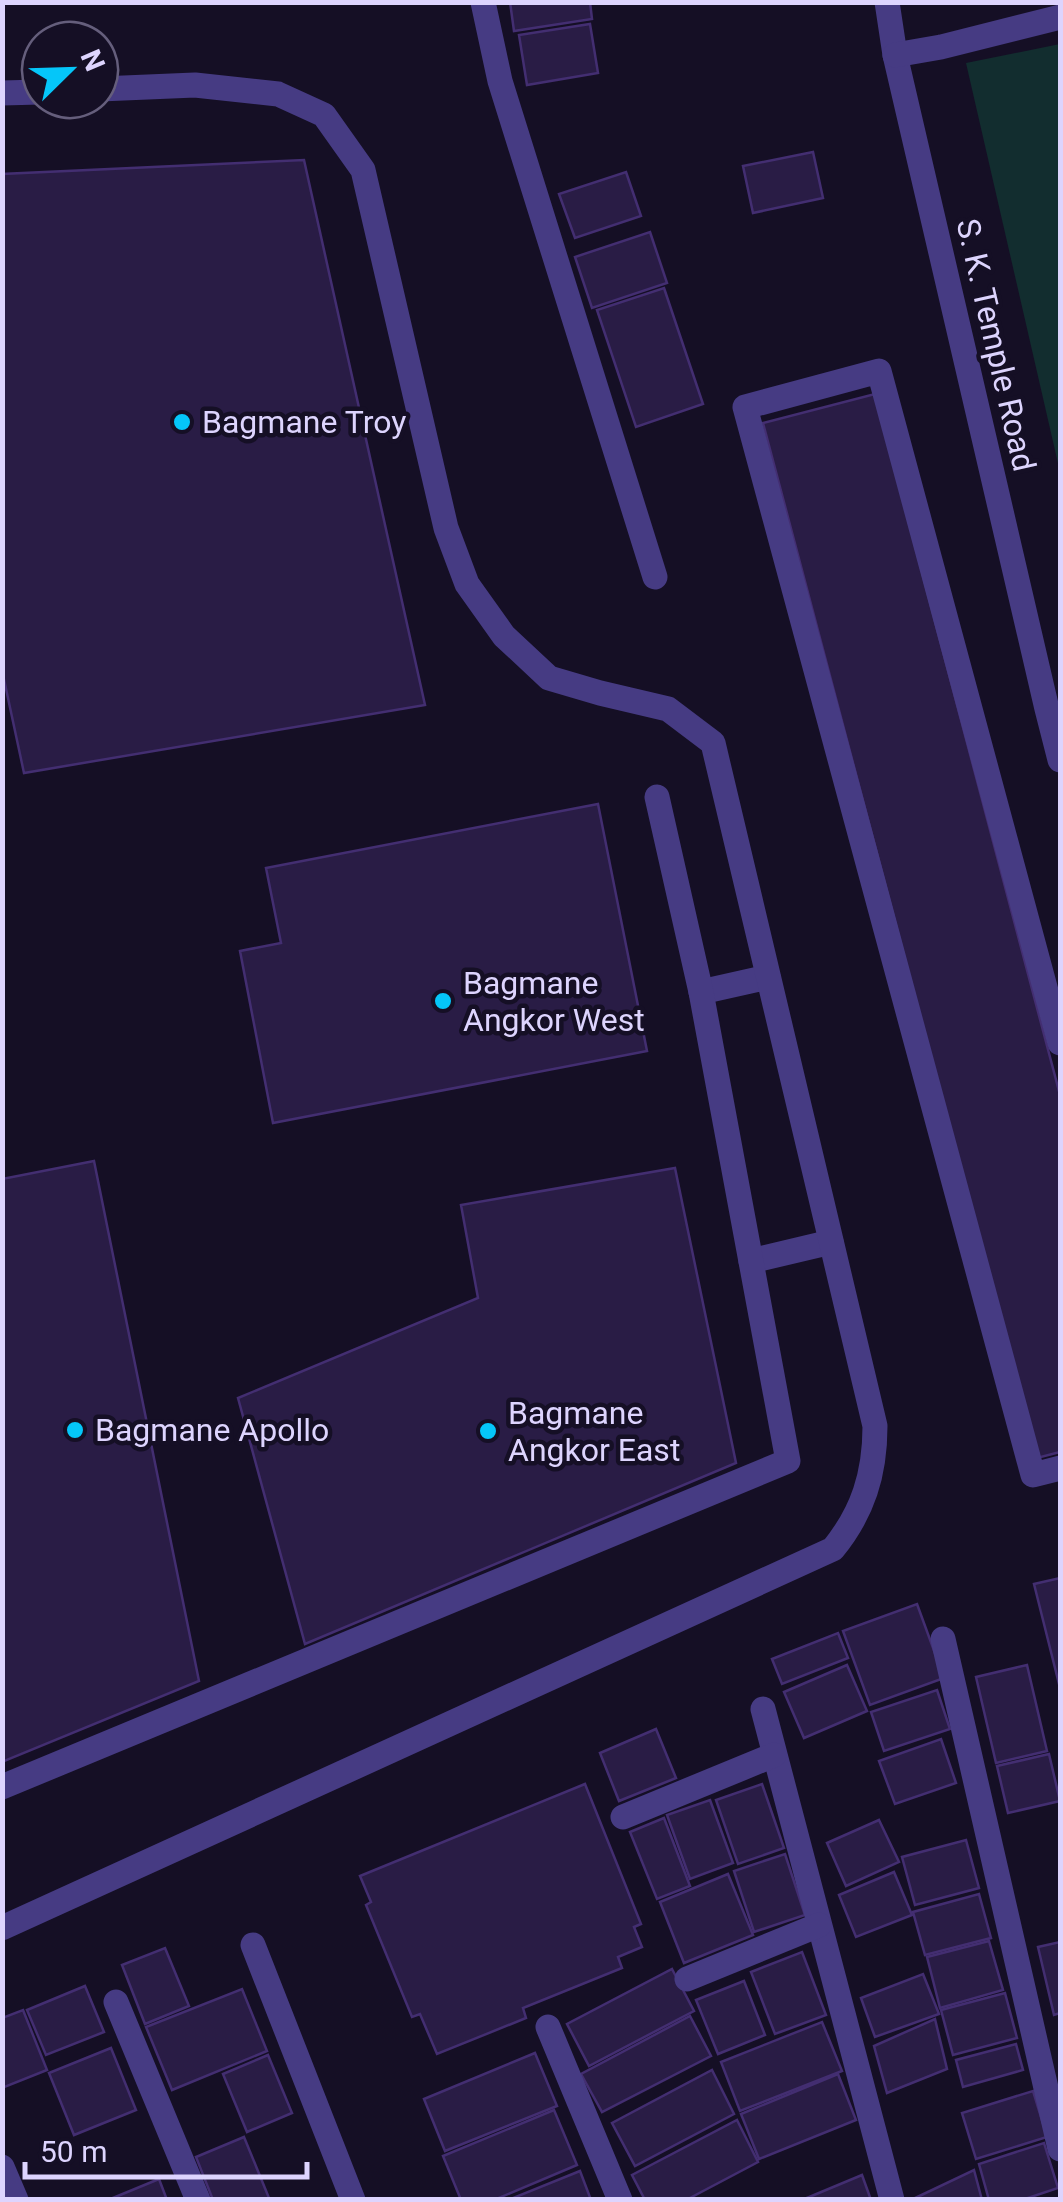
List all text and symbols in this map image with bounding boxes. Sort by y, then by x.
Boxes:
north arrow [20,20,120,120]
text: N [74,45,112,76]
street label: S. K. Temple Road [948,215,1044,475]
place label: Bagmane Troy [202,403,406,441]
marker: Bagmane Troy [171,411,193,433]
place label: Bagmane Angkor West [463,964,645,1039]
marker: Bagmane Angkor West [432,990,454,1012]
place label: Bagmane Angkor East [508,1394,680,1469]
place label: Bagmane Apollo [95,1411,329,1449]
marker: Bagmane Apollo [64,1419,86,1441]
marker: Bagmane Angkor East [477,1420,499,1442]
scale bar [25,2117,308,2179]
text: 50 m [40,2134,107,2169]

